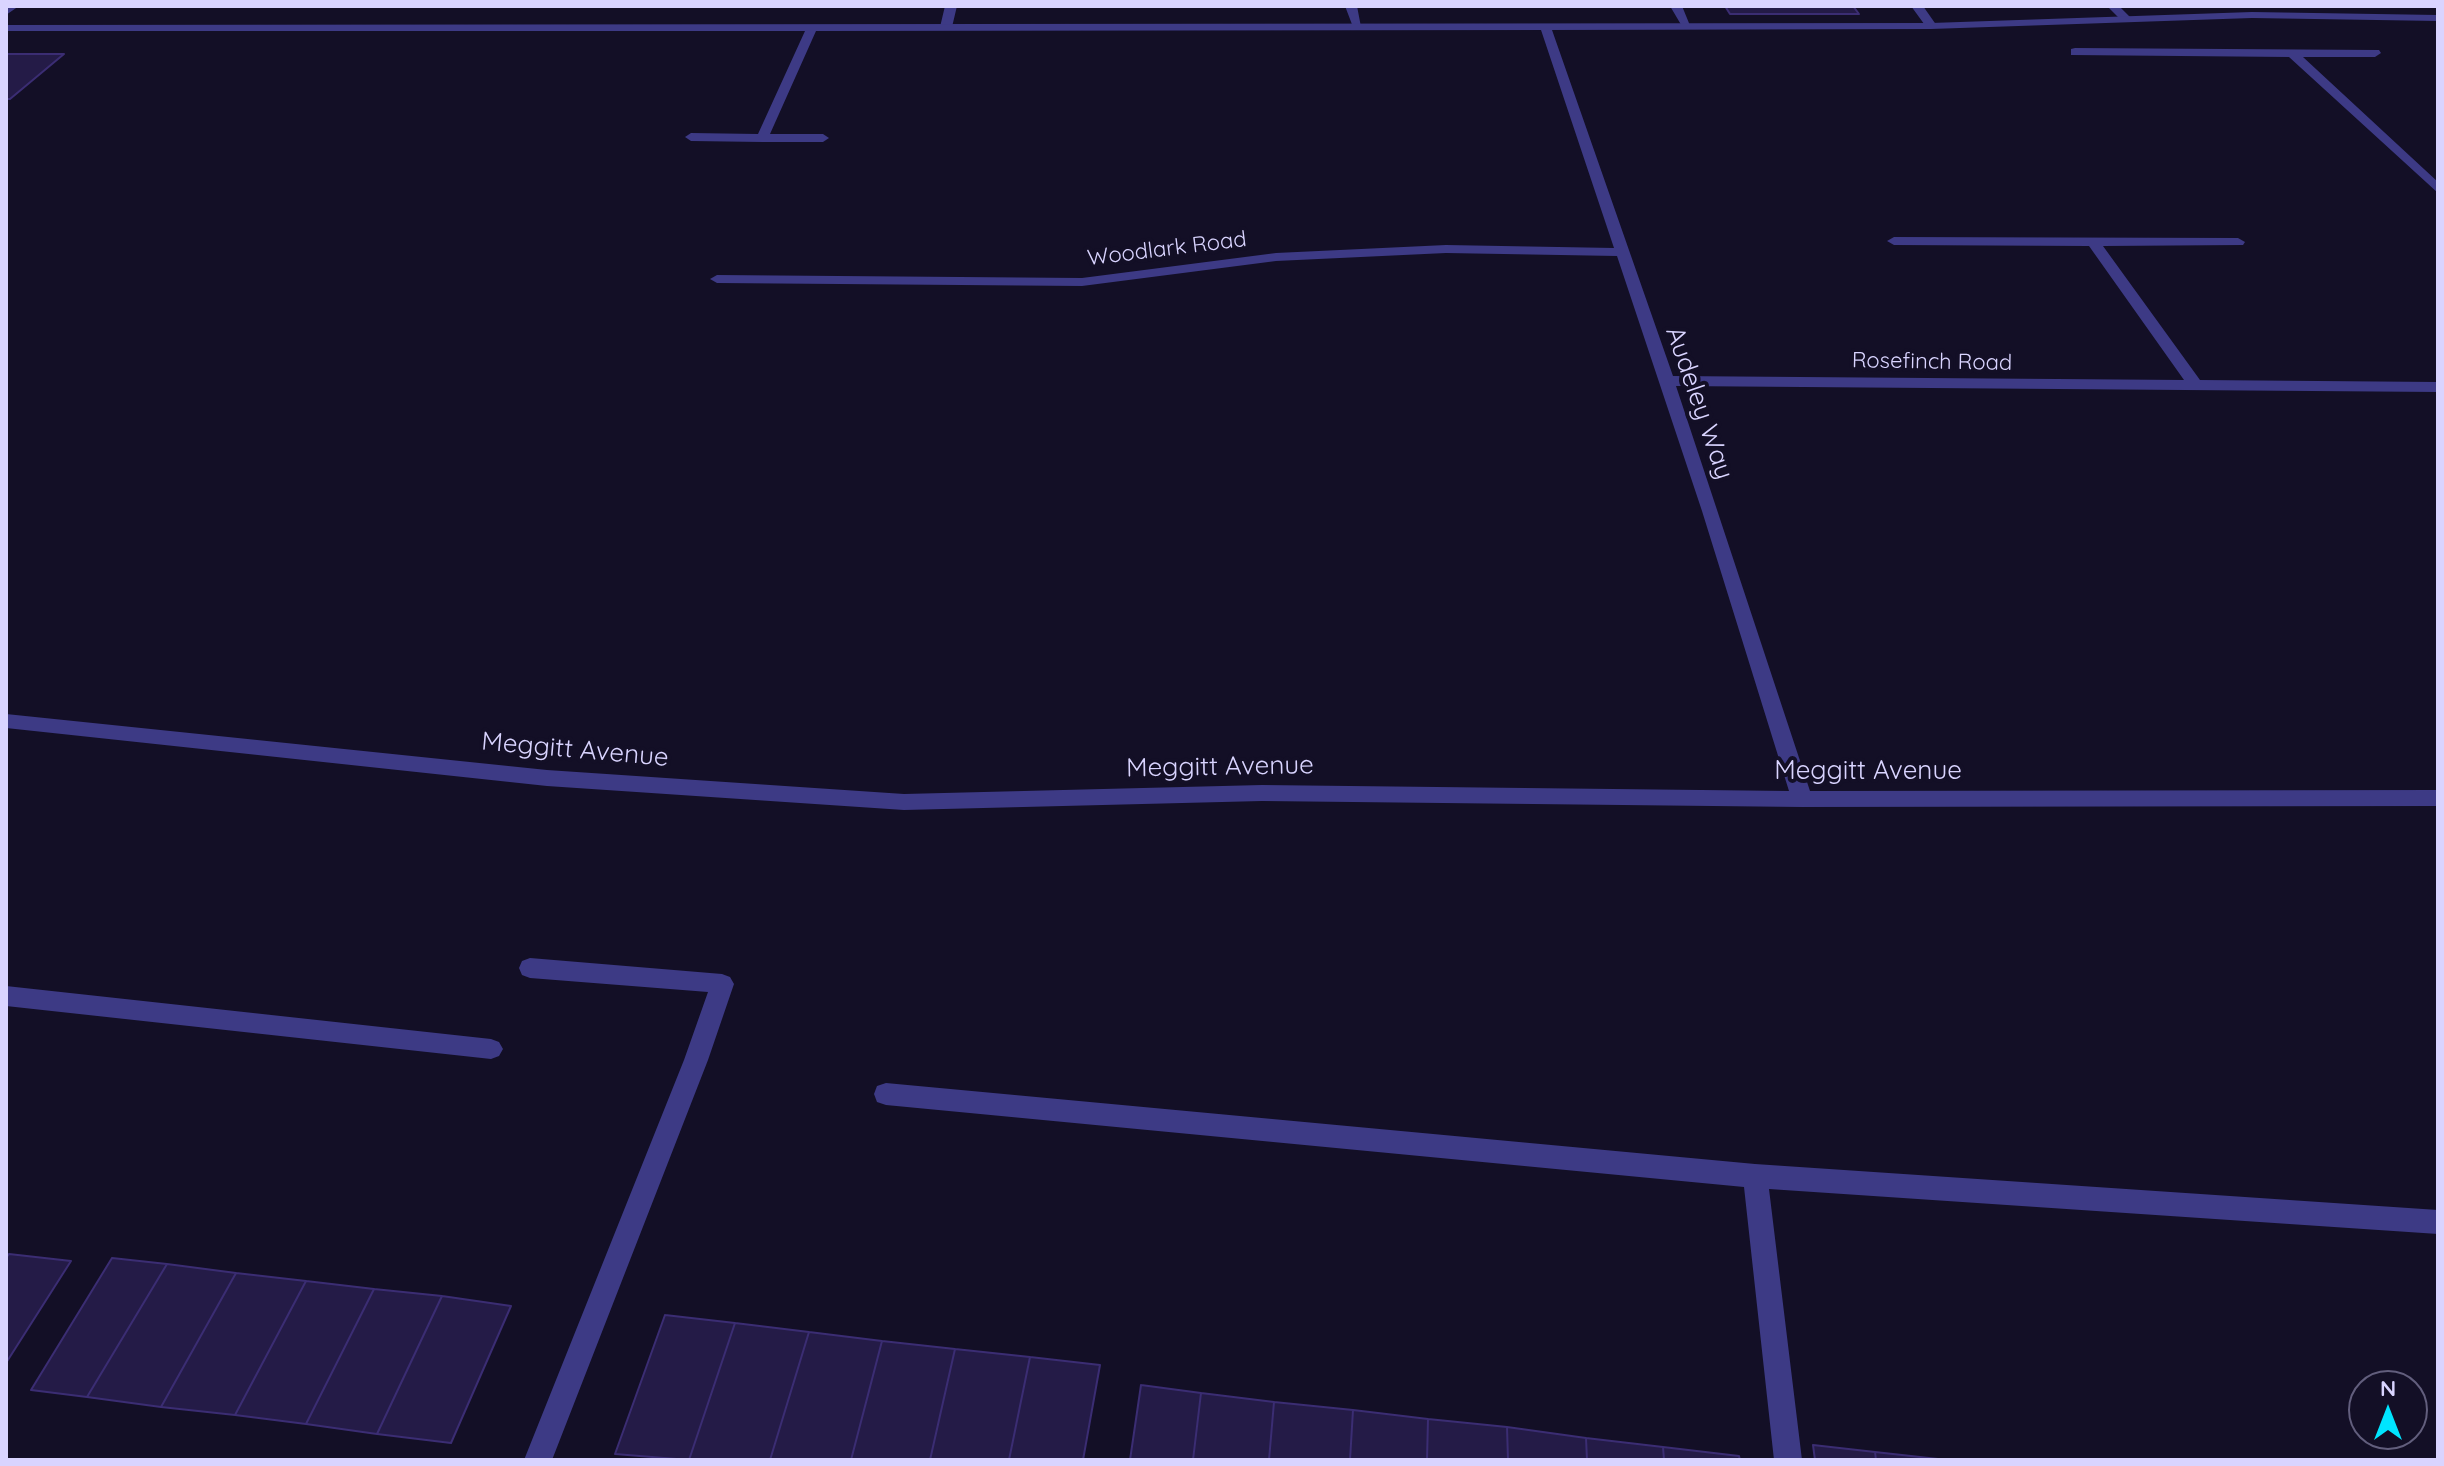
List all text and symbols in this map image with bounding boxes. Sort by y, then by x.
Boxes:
street label: Woodlark Road [1086,226,1248,272]
street label: Audeley Way [1658,323,1740,483]
street label: Rosefinch Road [1852,347,2012,377]
street label: Meggitt Avenue [480,726,670,774]
street label: Meggitt Avenue [1126,750,1314,784]
street label: Meggitt Avenue [1774,755,1962,787]
north arrow [2348,1370,2428,1450]
text: N [2380,1374,2396,1402]

